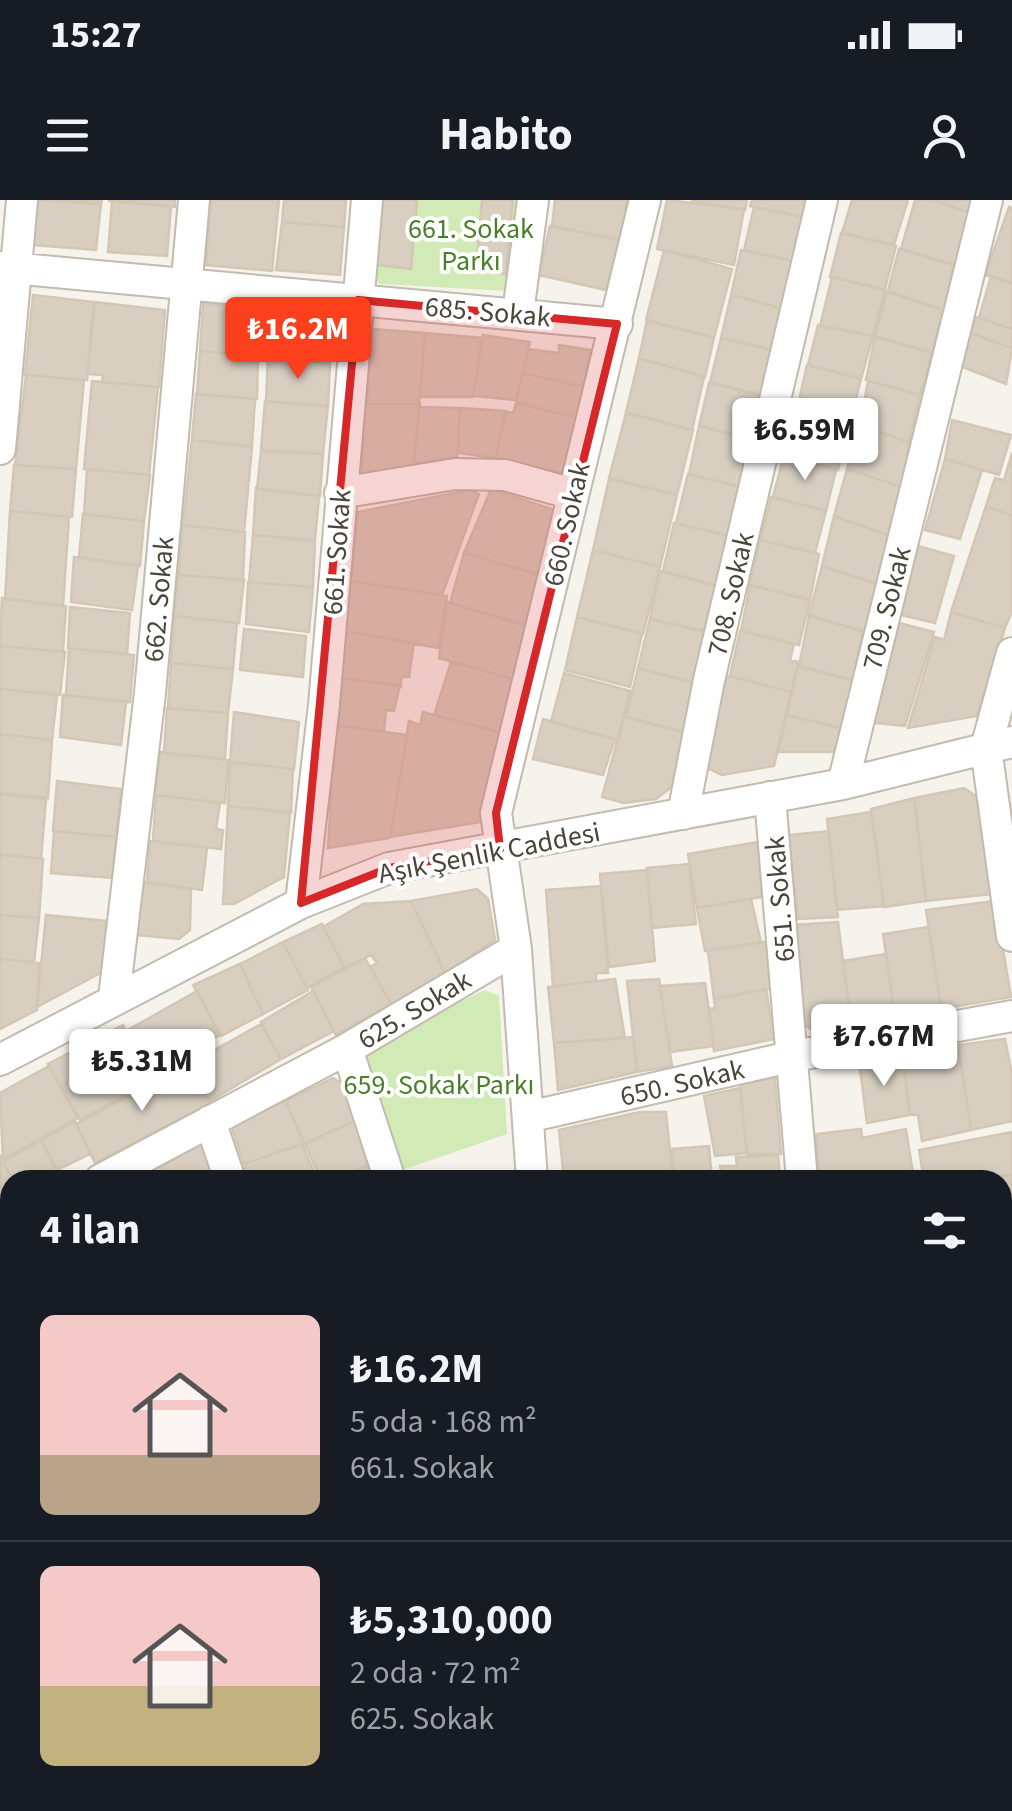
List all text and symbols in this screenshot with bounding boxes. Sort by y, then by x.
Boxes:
text: 15:27 [50,8,142,62]
text: Habito [439,103,573,167]
icon: menu [40,108,95,163]
icon: person [917,108,972,163]
park label: 661. Sokak Parkı [408,209,534,281]
street label: 685. Sokak [423,287,553,337]
pin: ₺16.2M [217,297,379,382]
text: ₺16.2M [247,306,349,352]
pin: ₺6.59M [724,398,886,483]
text: ₺6.59M [754,407,856,453]
street label: 660. Sokak [533,458,601,590]
street label: 661. Sokak [313,488,361,616]
street label: 708. Sokak [697,528,765,660]
street label: 662. Sokak [134,534,184,664]
street label: 709. Sokak [852,542,922,674]
street label: Aşık Şenlik Caddesi [375,812,604,894]
street label: 651. Sokak [755,834,805,963]
street label: 625. Sokak [350,960,479,1059]
pin: ₺7.67M [803,1004,965,1089]
text: ₺7.67M [833,1013,935,1059]
pin: ₺5.31M [61,1029,223,1114]
text: ₺5.31M [91,1038,193,1084]
street label: 650. Sokak [616,1049,748,1117]
park label: 659. Sokak Parkı [344,1065,534,1105]
text: 4 ilan [40,1200,140,1260]
icon: filters [917,1203,972,1258]
text: ₺16.2M [350,1339,483,1399]
icon: home [120,1355,240,1475]
text: 5 oda · 168 m² [350,1399,537,1445]
text: 661. Sokak [350,1445,494,1491]
text: ₺5,310,000 [350,1590,553,1650]
icon: home [120,1606,240,1726]
text: 2 oda · 72 m² [350,1650,521,1696]
text: 625. Sokak [350,1696,494,1742]

